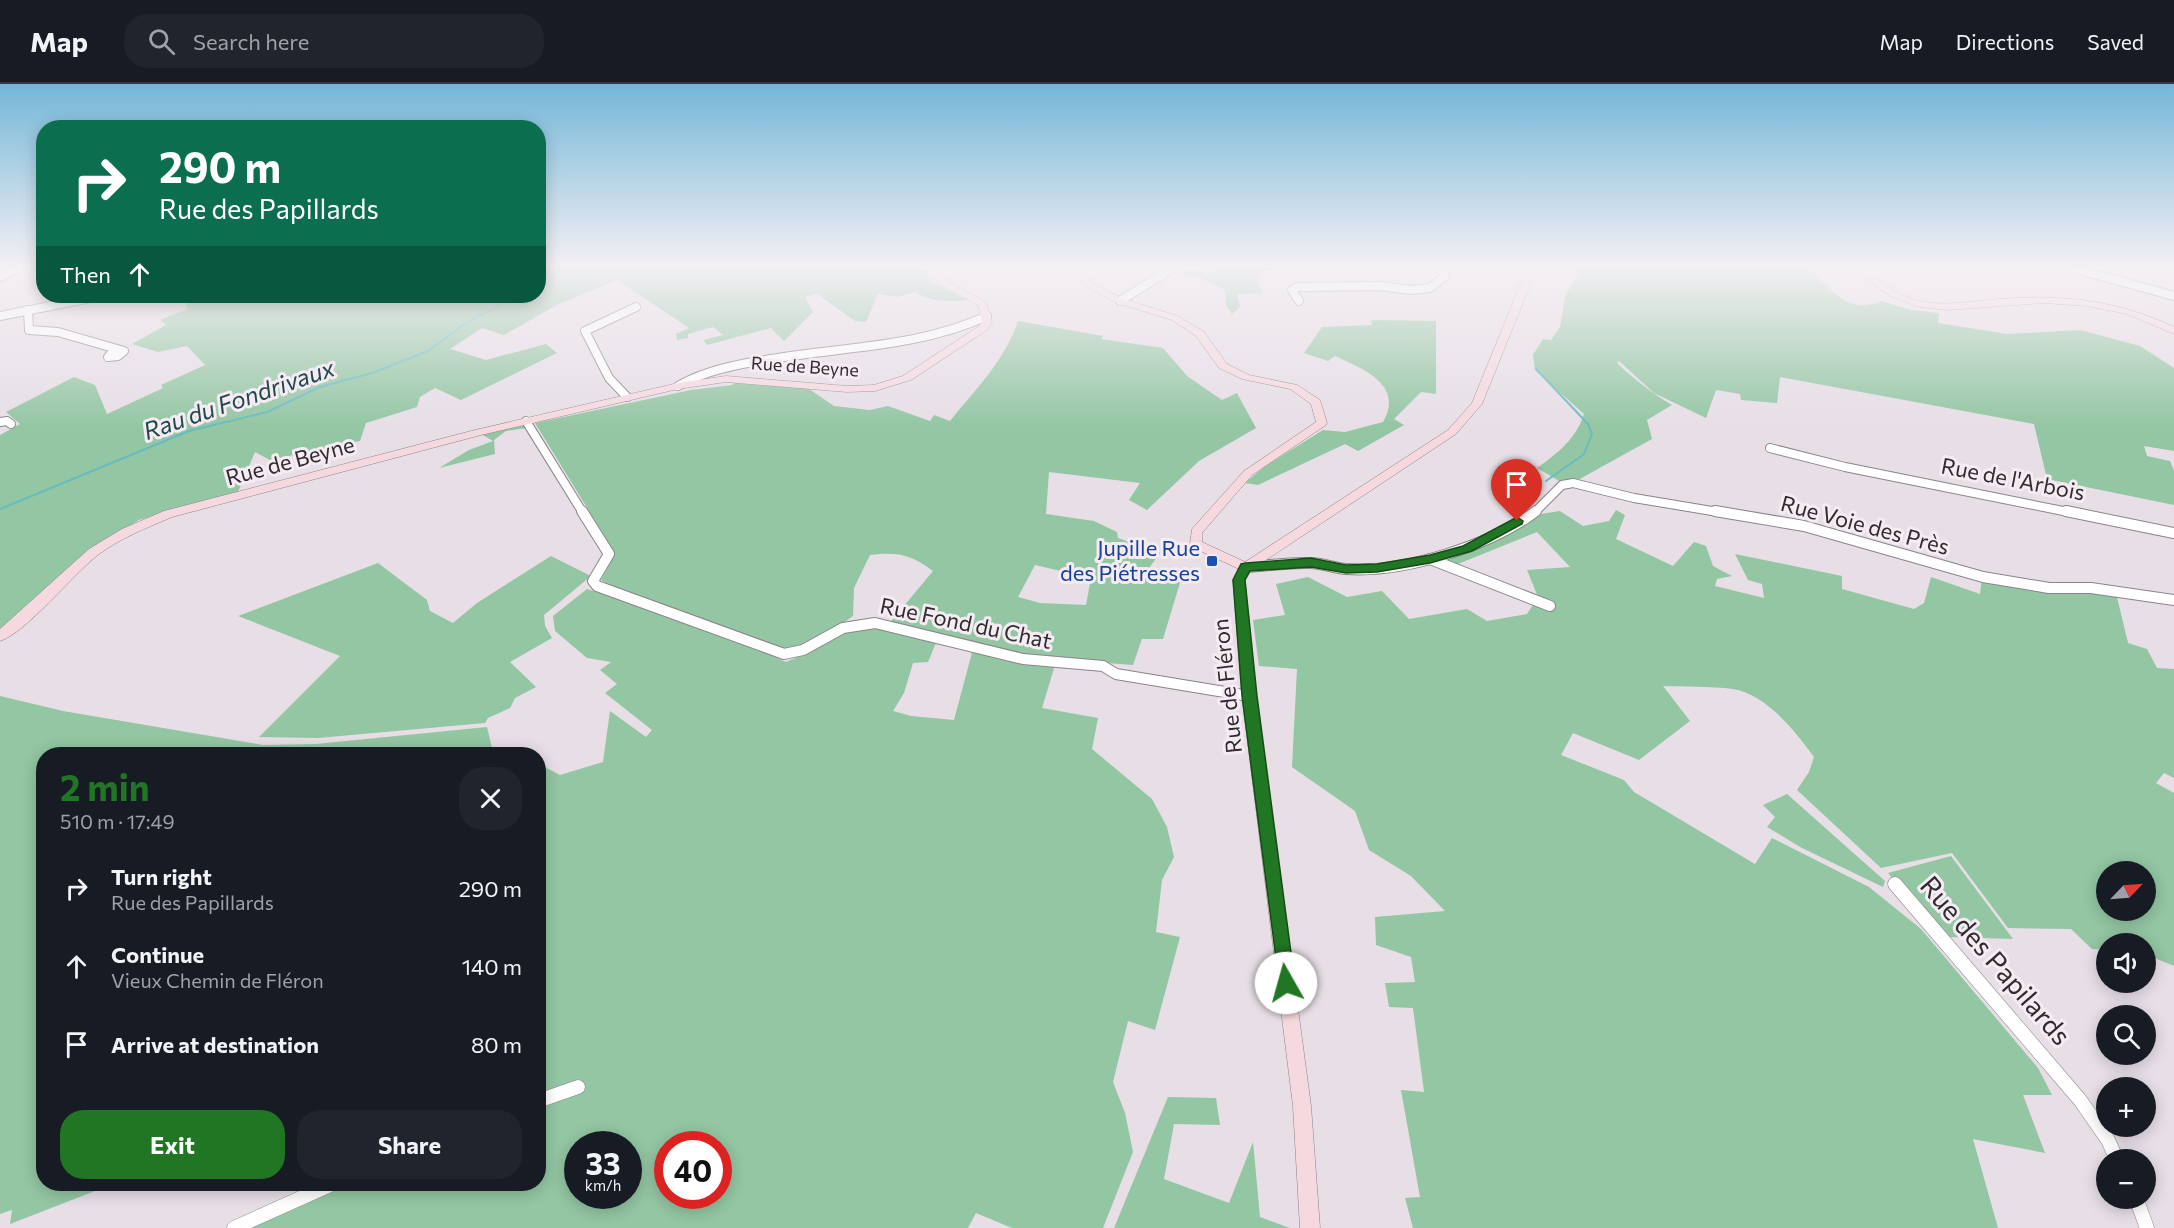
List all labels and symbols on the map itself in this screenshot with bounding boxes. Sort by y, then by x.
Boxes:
street label: Rue de Beyne [750,351,860,381]
water label: Rau du Fondrivaux [139,352,338,445]
street label: Rue de Beyne [222,430,357,491]
street label: Rue de l'Arbois [1939,451,2087,506]
pin [1491,459,1542,521]
street label: Rue Voie des Près [1778,489,1952,560]
place label: Jupille Rue des Piétresses [1060,534,1200,586]
marker: Jupille Rue des Piétresses [1205,554,1219,568]
street label: Rue Fond du Chat [878,591,1054,654]
street label: Rue de Fléron [1206,617,1247,755]
north arrow [2096,861,2156,921]
street label: Rue des Papilards [1914,869,2078,1051]
position arrow [1254,951,1318,1015]
speed limit sign: 40 [654,1131,732,1209]

